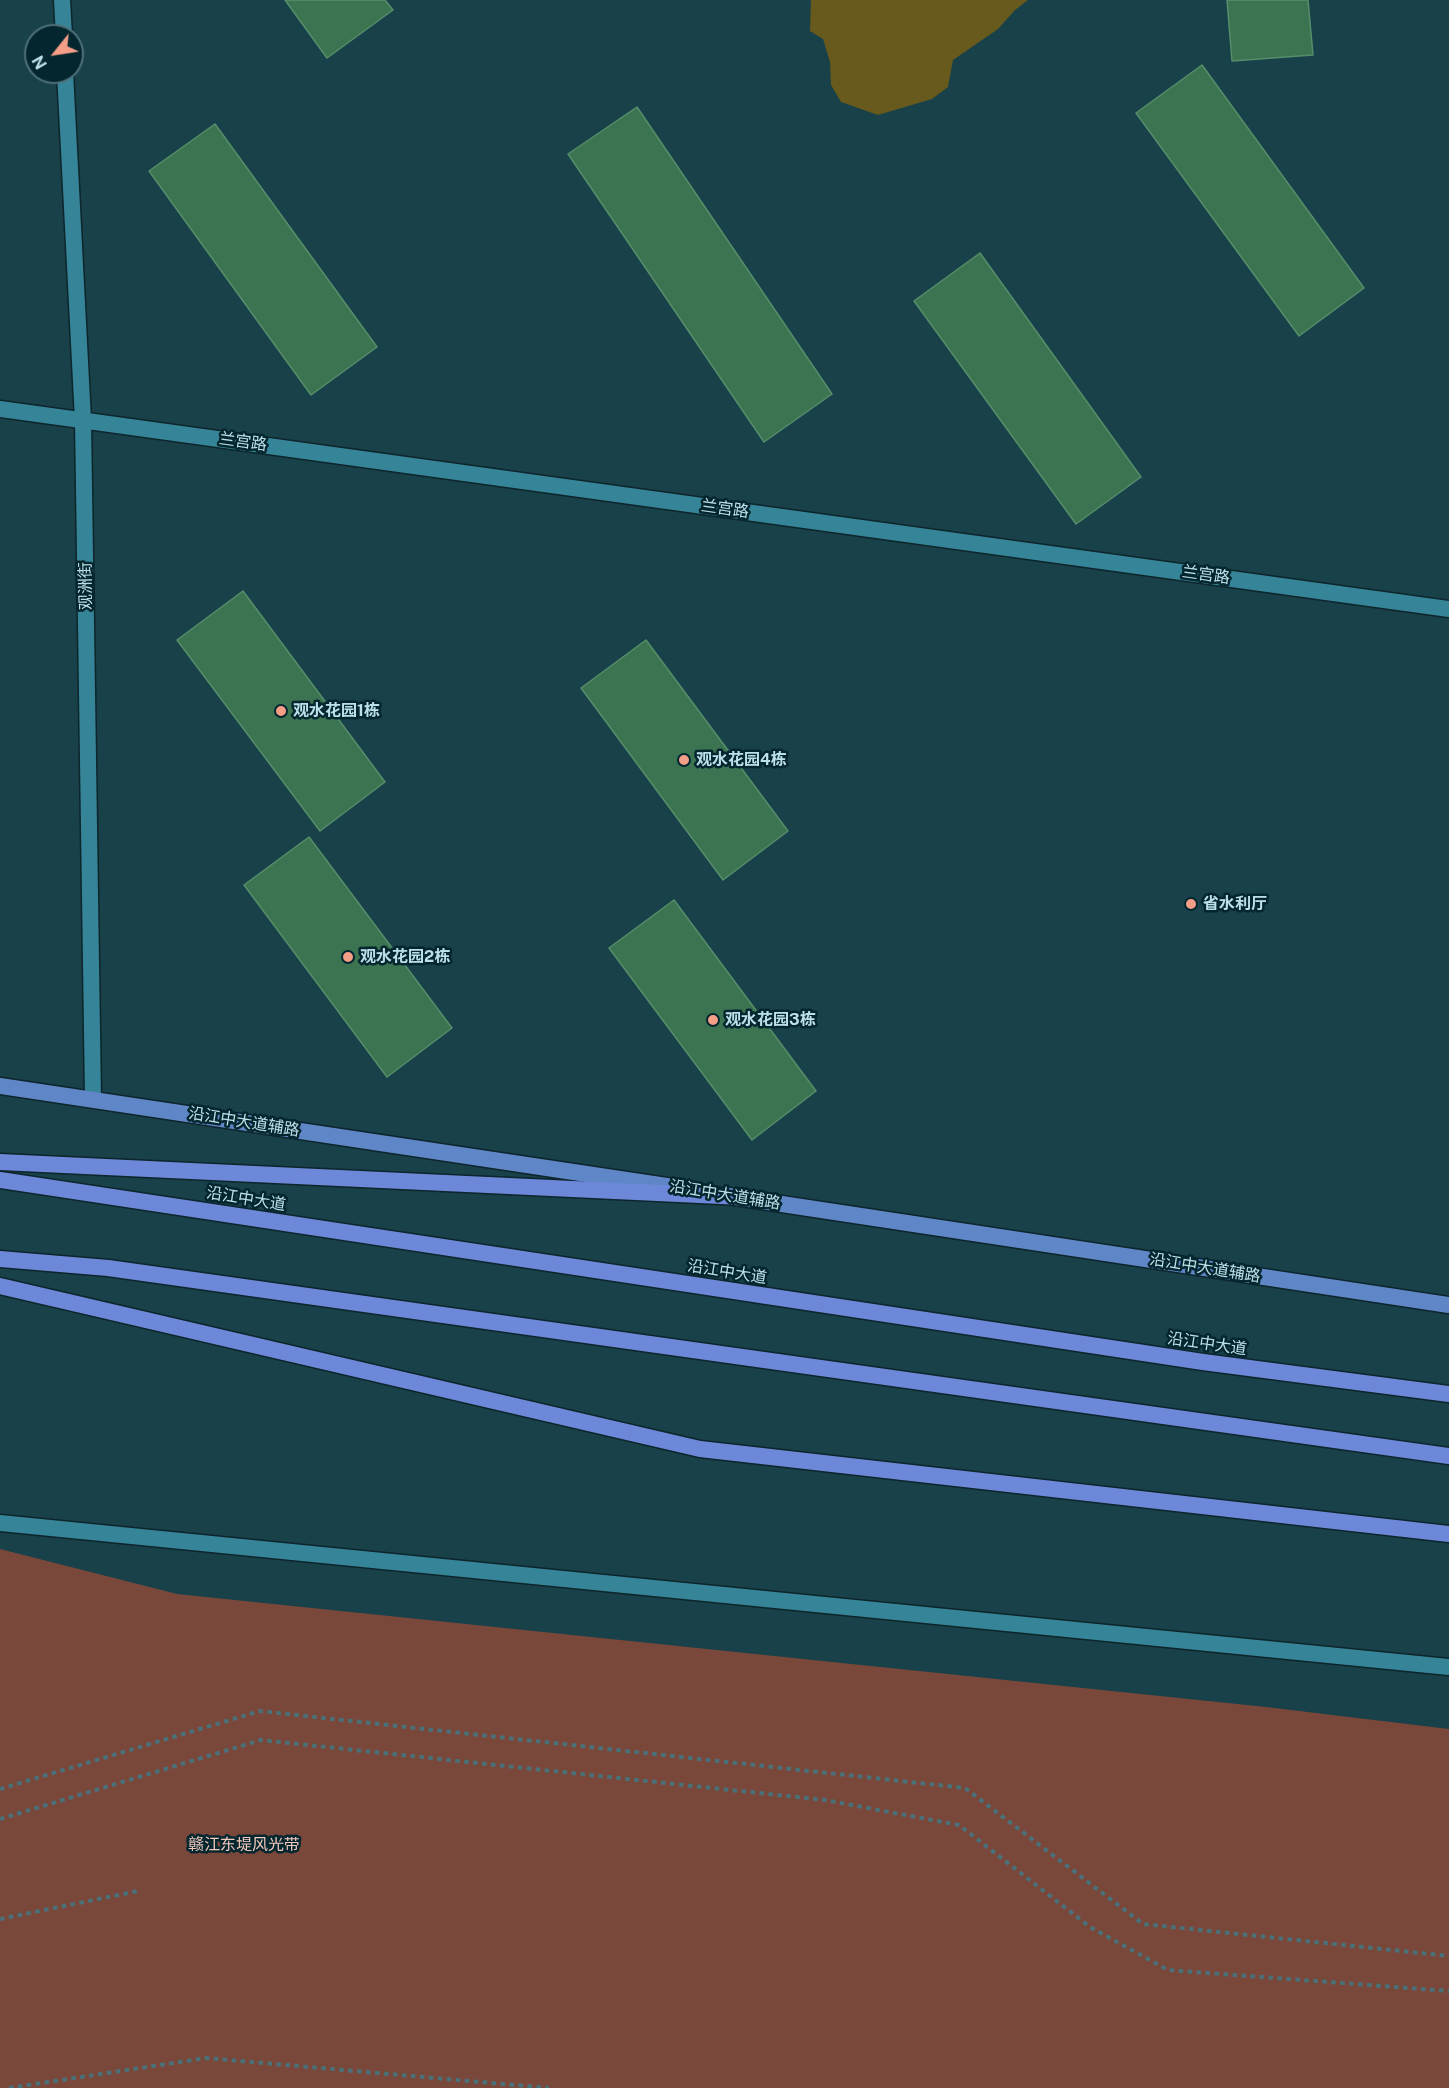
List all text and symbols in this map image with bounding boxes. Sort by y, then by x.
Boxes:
north arrow [24,24,84,84]
text: N [28,52,51,72]
street label: 兰宫路 [218,429,268,455]
street label: 兰宫路 [700,496,750,522]
street label: 观洲街 [76,562,96,610]
street label: 兰宫路 [1181,562,1231,588]
place label: 观水花园1栋 [293,701,380,721]
marker: 观水花园1栋 [274,704,288,718]
place label: 观水花园4栋 [696,750,786,770]
marker: 观水花园4栋 [677,753,691,767]
place label: 省水利厅 [1203,894,1267,914]
marker: 省水利厅 [1184,897,1198,911]
place label: 观水花园2栋 [360,947,450,967]
marker: 观水花园2栋 [341,950,355,964]
place label: 观水花园3栋 [725,1010,816,1030]
marker: 观水花园3栋 [706,1013,720,1027]
street label: 沿江中大道辅路 [187,1104,301,1140]
street label: 沿江中大道辅路 [668,1177,782,1213]
street label: 沿江中大道 [205,1183,287,1215]
street label: 沿江中大道辅路 [1148,1250,1262,1286]
street label: 沿江中大道 [686,1256,768,1288]
street label: 沿江中大道 [1166,1329,1248,1359]
park label: 赣江东堤风光带 [188,1835,300,1855]

